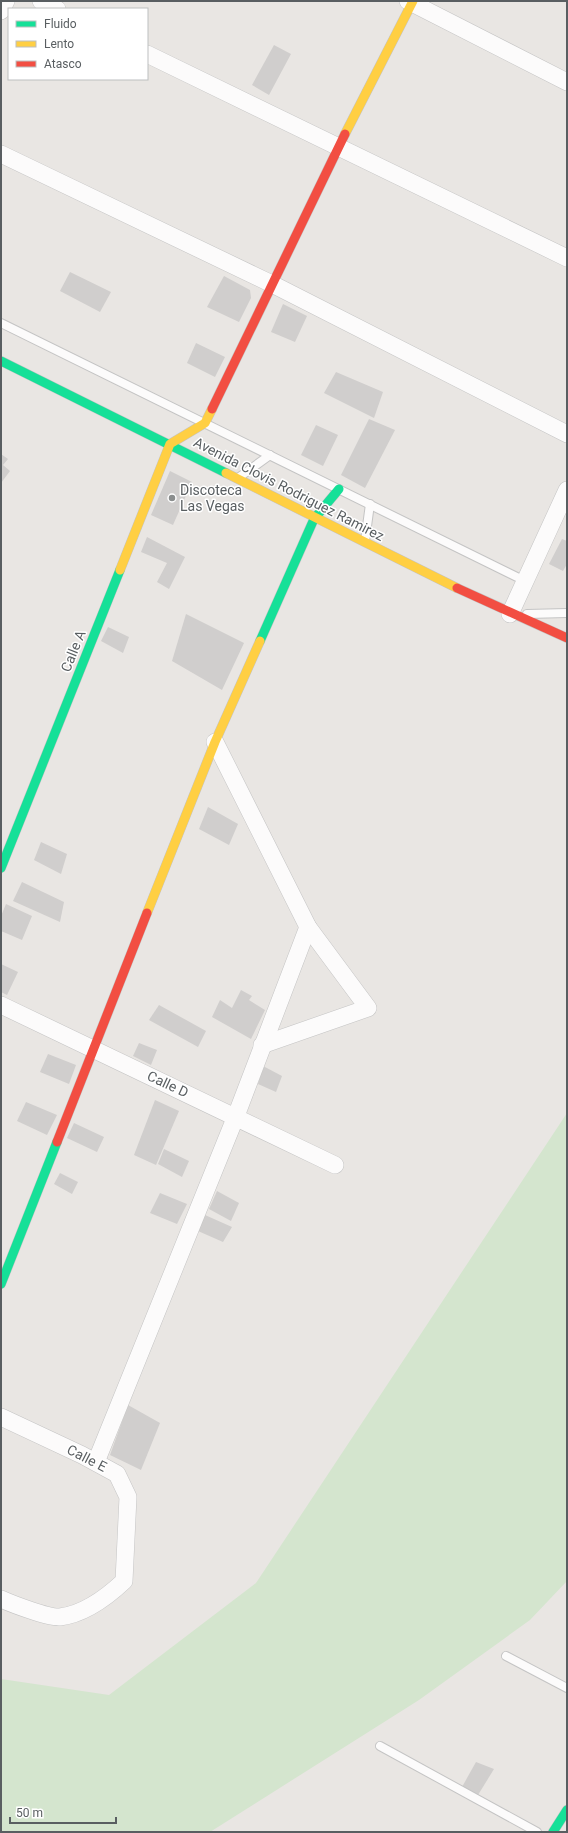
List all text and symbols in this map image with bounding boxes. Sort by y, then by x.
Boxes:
legend [8,8,148,80]
text: Fluido [44,17,77,31]
text: Lento [44,37,74,51]
text: Atasco [44,57,82,71]
street label: Avenida Clovis Rodriguez Ramirez [191,434,387,544]
place label: Discoteca Las Vegas [180,482,245,514]
marker: Discoteca Las Vegas [167,493,177,503]
street label: Calle A [57,628,89,674]
street label: Calle D [145,1068,191,1100]
street label: Calle E [64,1441,110,1475]
scale bar [10,1799,116,1825]
text: 50 m [16,1806,43,1820]

